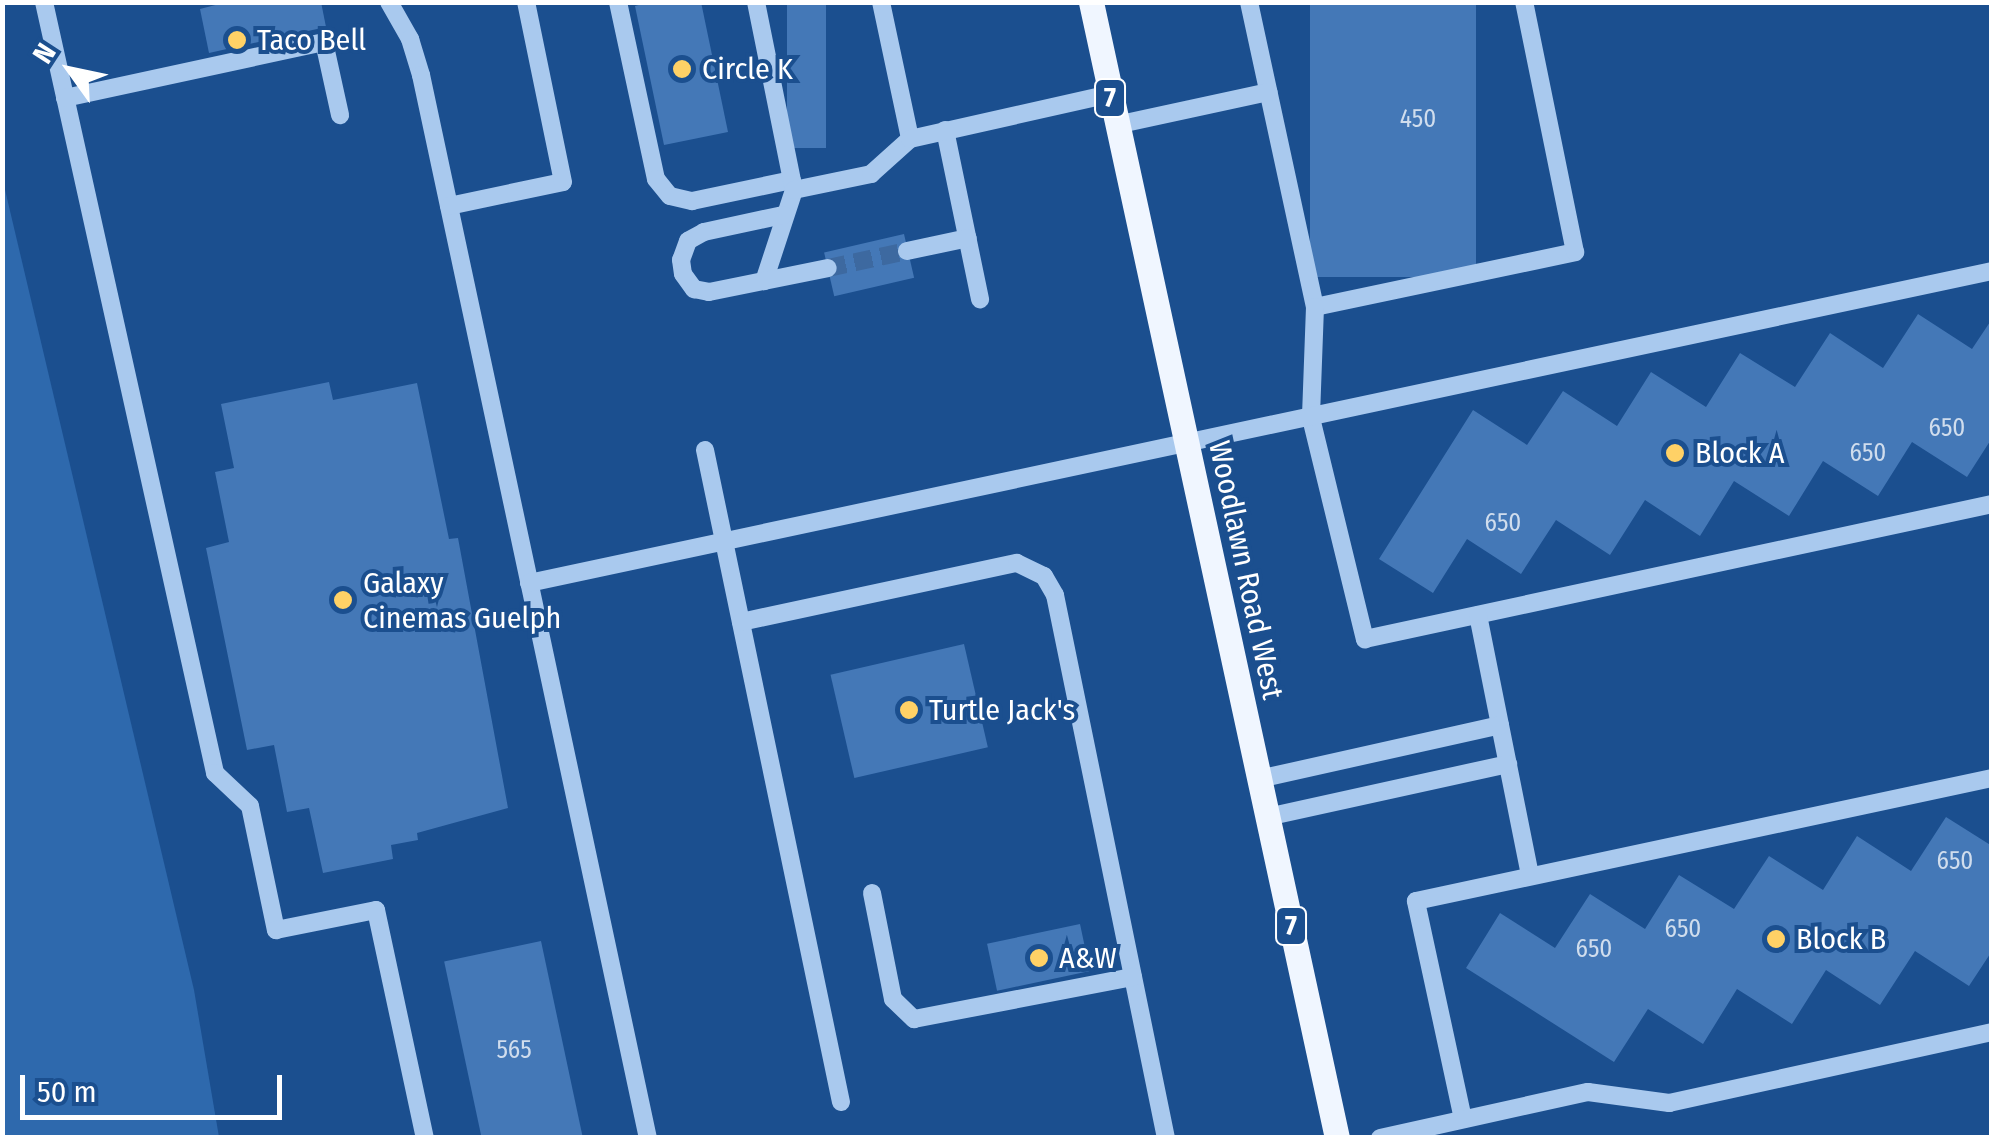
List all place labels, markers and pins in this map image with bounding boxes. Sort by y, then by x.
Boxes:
place label: Taco Bell [257,22,366,58]
marker: Taco Bell [226,29,248,51]
place label: Circle K [702,51,793,87]
marker: Circle K [671,58,693,80]
place label: Block A [1695,435,1785,471]
marker: Block A [1664,442,1686,464]
place label: Galaxy Cinemas Guelph [363,565,561,636]
marker: Galaxy Cinemas Guelph [332,589,354,611]
place label: Turtle Jack's [929,692,1075,728]
marker: Turtle Jack's [898,699,920,721]
place label: Block B [1796,921,1886,957]
marker: Block B [1765,928,1787,950]
place label: A&W [1059,940,1117,976]
marker: A&W [1028,947,1050,969]

